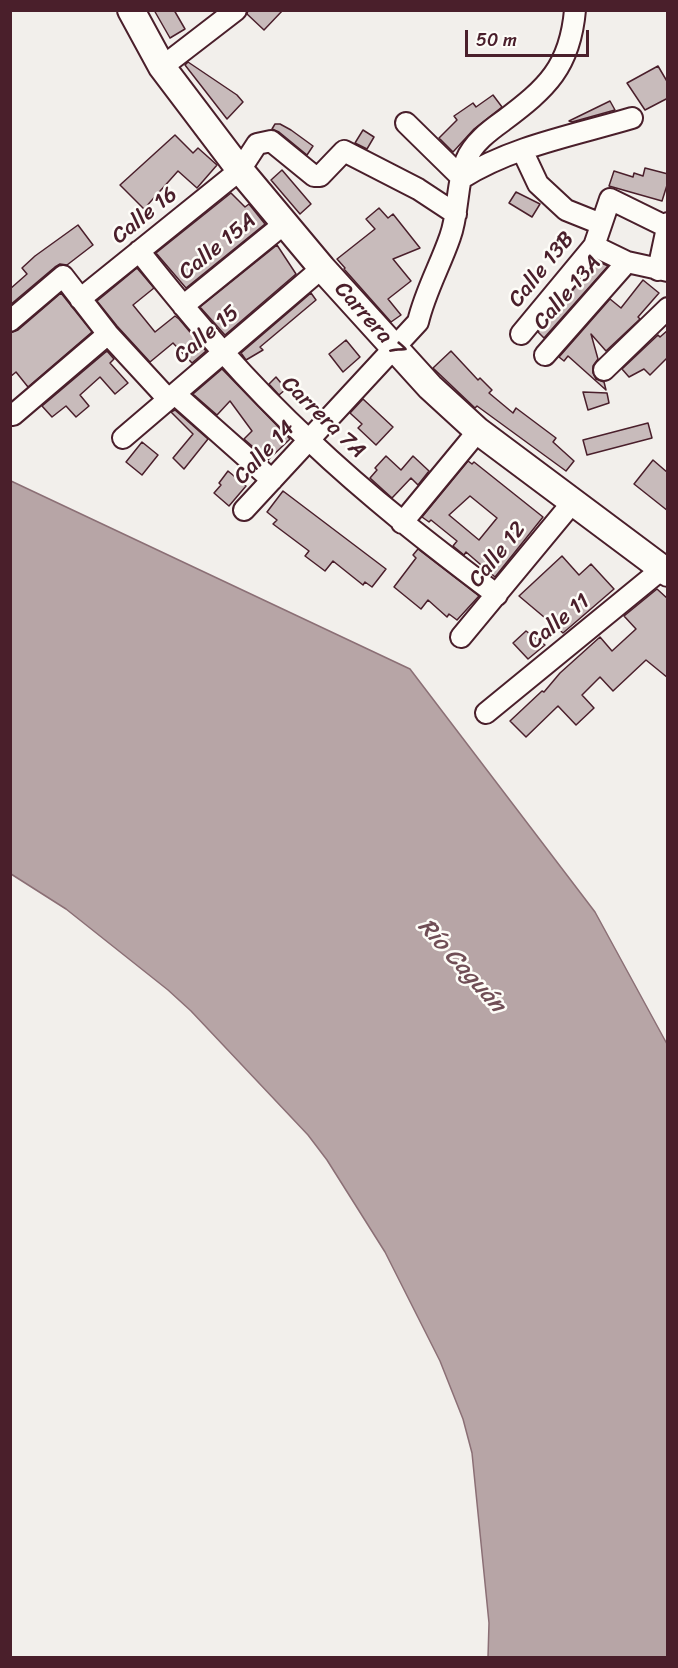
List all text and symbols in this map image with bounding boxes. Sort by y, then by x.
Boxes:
scale bar [468,18,592,56]
text: 50 m [476,24,517,56]
street label: Calle 16 [107,182,183,250]
street label: Calle 15A [174,208,262,286]
street label: Calle 13B [504,227,580,313]
street label: Calle 13A [528,250,608,336]
street label: Carrera 7 [328,277,410,363]
street label: Calle 15 [169,300,245,370]
street label: Carrera 7A [275,371,371,465]
street label: Calle 14 [229,416,301,490]
street label: Calle 12 [464,517,532,593]
street label: Calle 11 [522,589,596,655]
water label: Río Caguán [411,913,511,1019]

